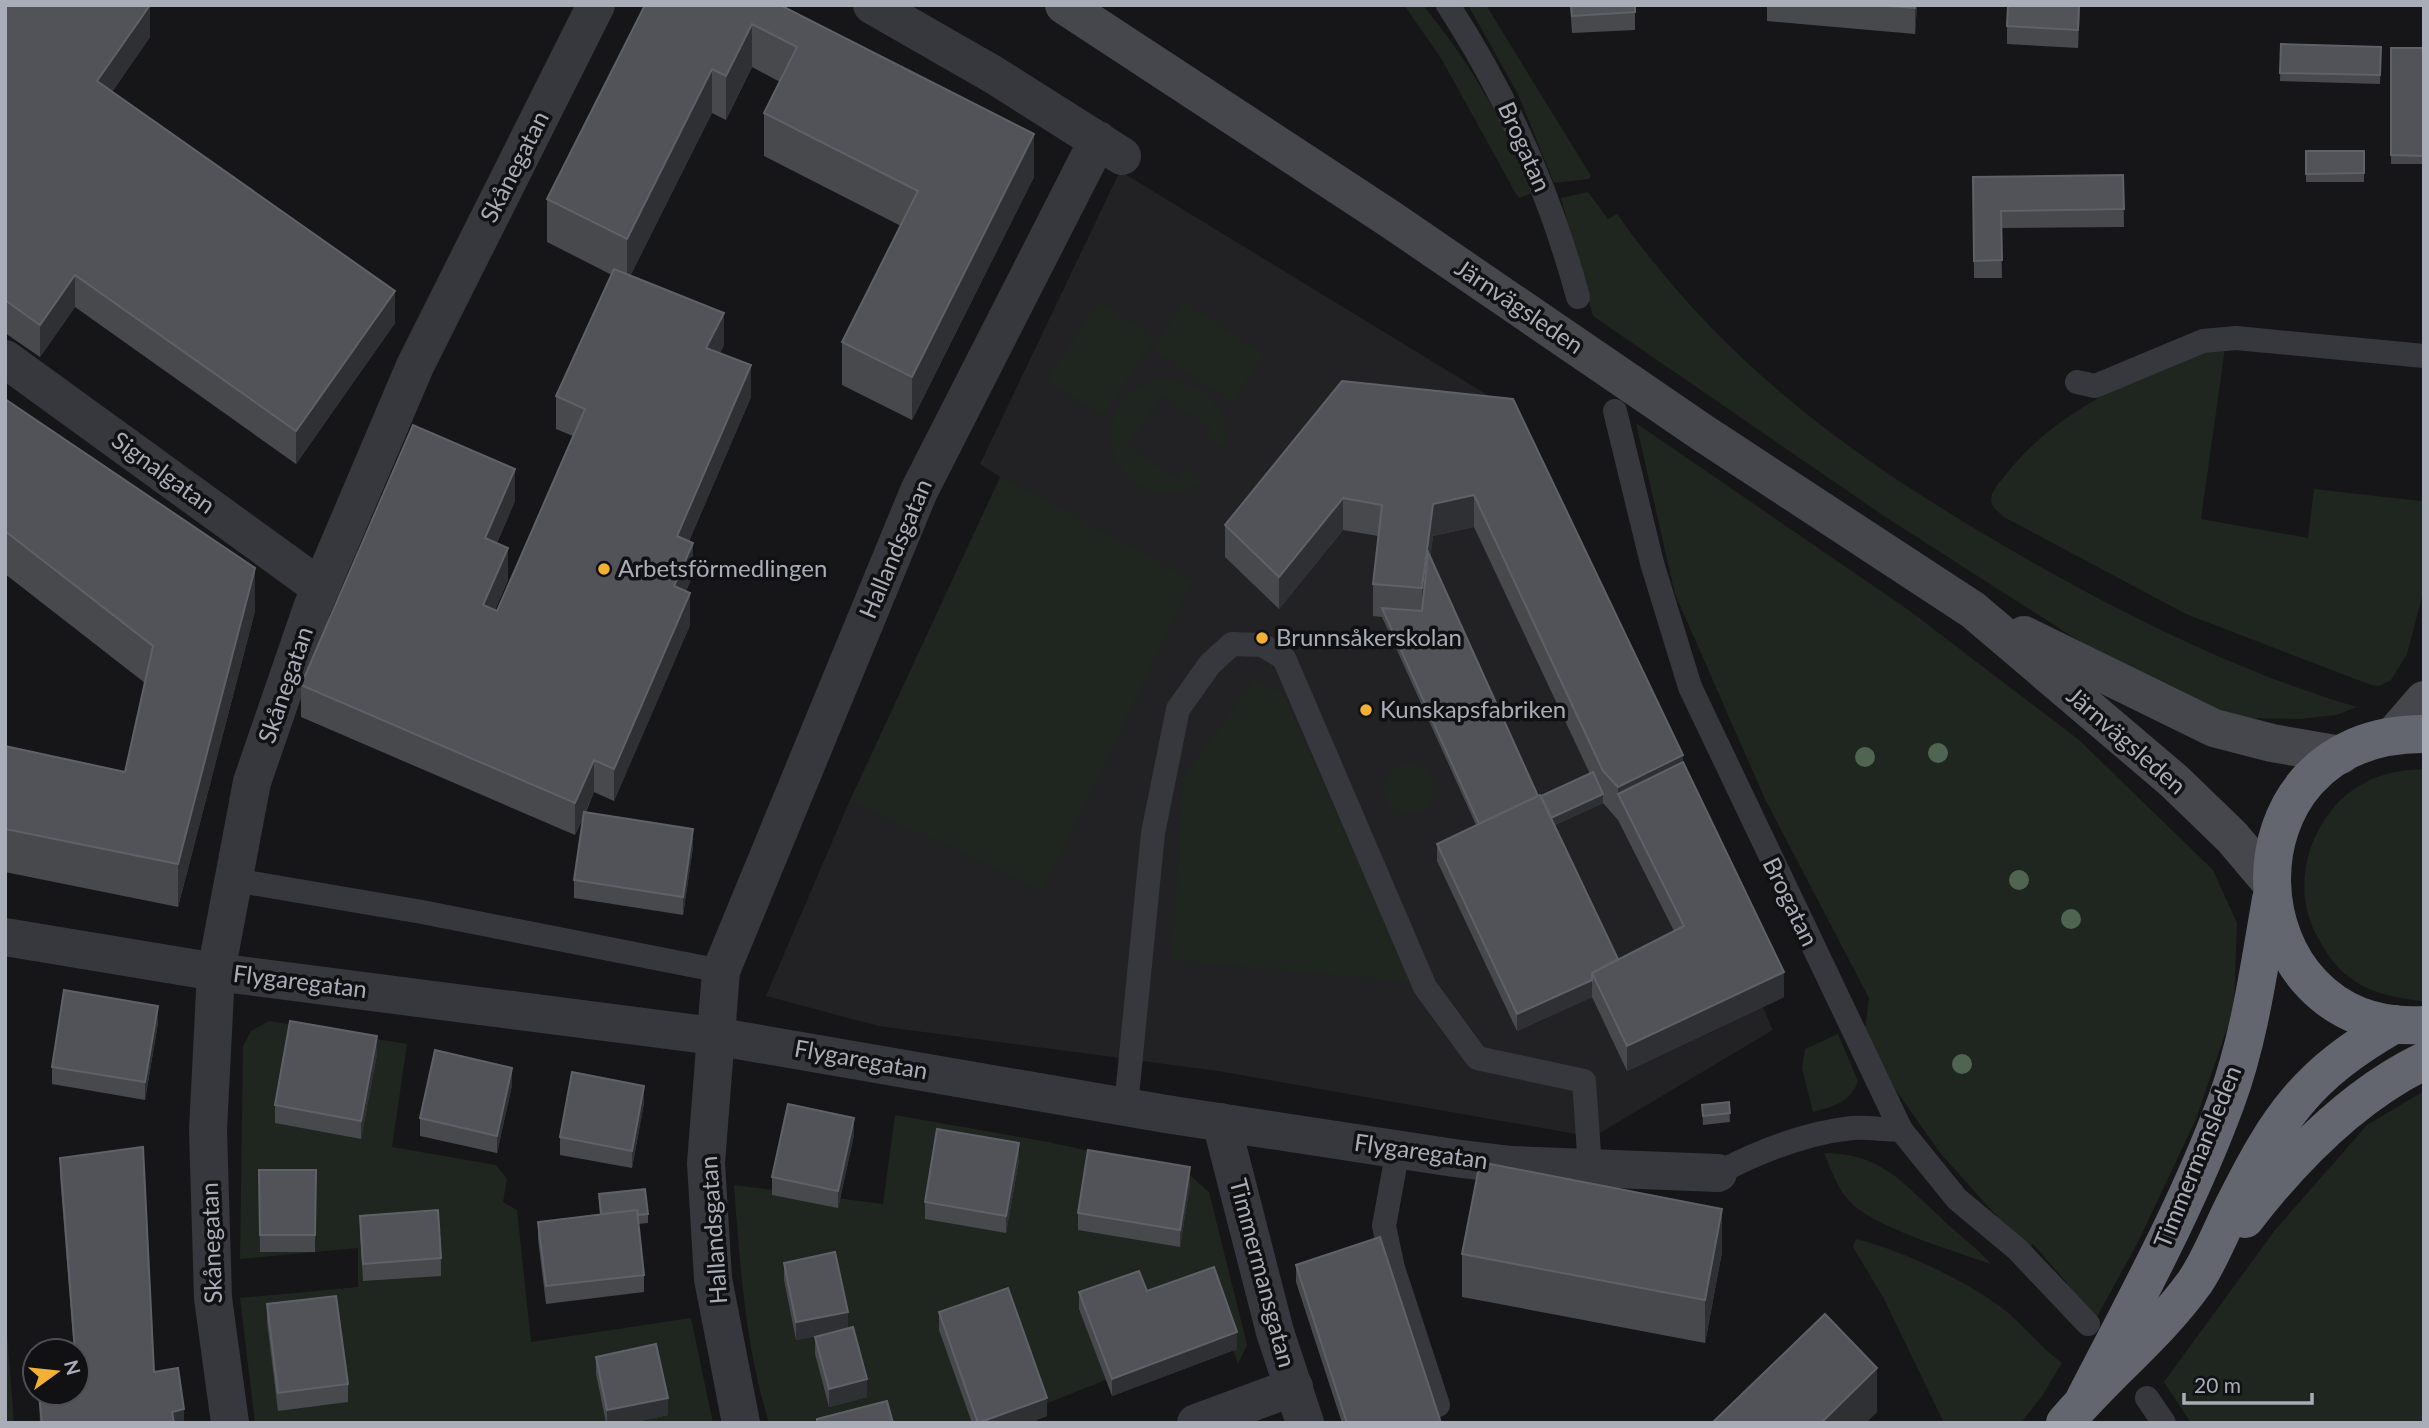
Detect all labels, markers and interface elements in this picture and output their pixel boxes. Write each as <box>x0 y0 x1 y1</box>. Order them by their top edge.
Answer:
street label: Brogatan <box>1493 97 1558 196</box>
street label: Skånegatan <box>473 106 554 227</box>
street label: Järnvägsleden <box>1450 252 1589 359</box>
street label: Signalgatan <box>107 425 221 519</box>
street label: Hallandsgatan <box>852 474 937 622</box>
place label: Arbetsförmedlingen <box>618 553 827 582</box>
marker: Arbetsförmedlingen <box>596 561 612 577</box>
street label: Skånegatan <box>251 622 318 747</box>
place label: Brunnsåkerskolan <box>1276 622 1462 651</box>
marker: Brunnsåkerskolan <box>1254 630 1270 646</box>
street label: Järnvägsleden <box>2062 680 2192 799</box>
place label: Kunskapsfabriken <box>1380 694 1566 723</box>
marker: Kunskapsfabriken <box>1358 702 1374 718</box>
street label: Brogatan <box>1757 852 1825 950</box>
street label: Flygaregatan <box>232 958 369 1003</box>
street label: Flygaregatan <box>792 1033 930 1084</box>
street label: Timmermansleden <box>2147 1061 2246 1252</box>
street label: Flygaregatan <box>1353 1127 1490 1174</box>
street label: Hallandsgatan <box>693 1155 732 1305</box>
street label: Timmermansgatan <box>1224 1175 1303 1370</box>
street label: Skånegatan <box>194 1182 227 1304</box>
north arrow <box>21 1337 91 1407</box>
text: N <box>60 1357 86 1378</box>
scale bar <box>2184 1362 2312 1406</box>
text: 20 m <box>2194 1372 2241 1397</box>

